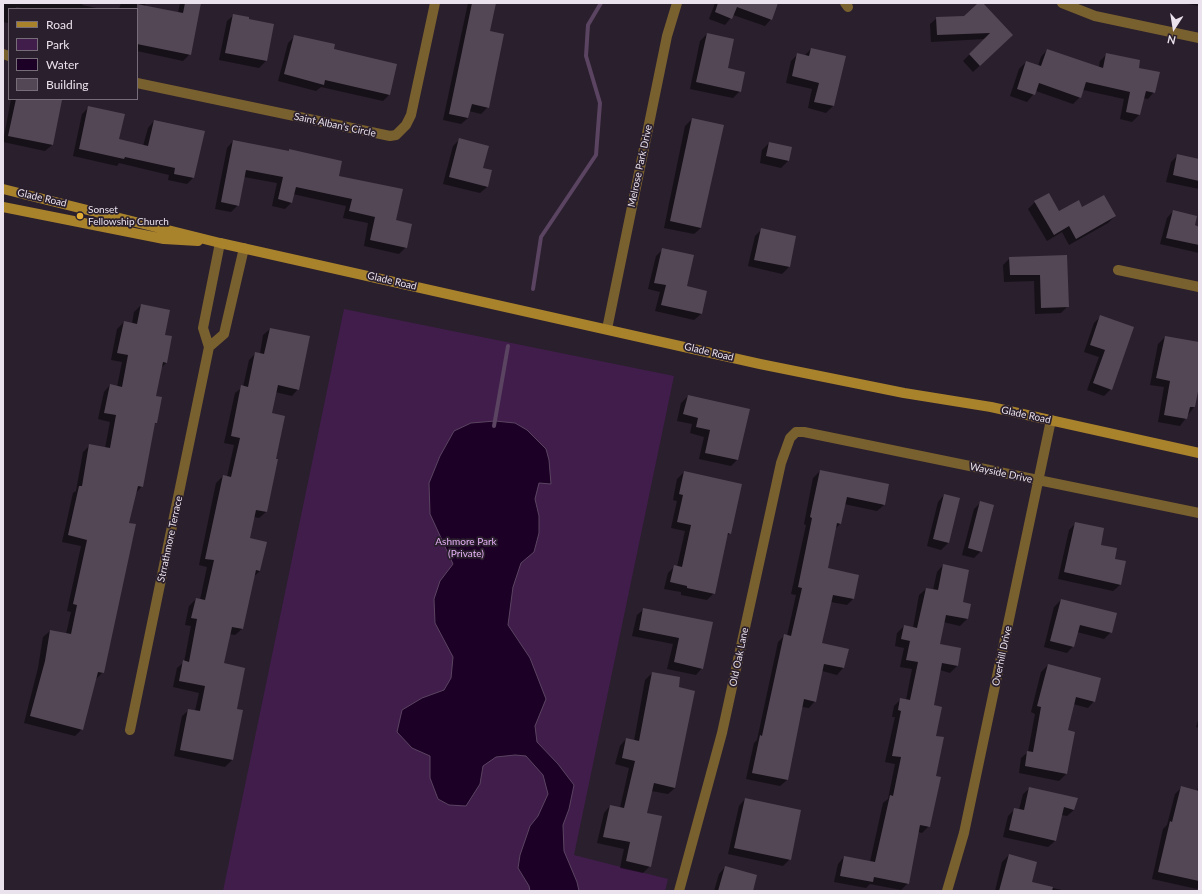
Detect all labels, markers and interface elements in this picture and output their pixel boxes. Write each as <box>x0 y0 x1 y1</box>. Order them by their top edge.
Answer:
legend <box>8 8 138 100</box>
north arrow <box>1154 8 1194 48</box>
text: Road <box>46 17 73 32</box>
text: N <box>1166 33 1177 47</box>
text: Park <box>46 37 69 52</box>
text: Water <box>46 57 79 72</box>
text: Building <box>46 77 89 92</box>
street label: Saint Alban's Circle <box>293 110 377 140</box>
street label: Melrose Park Drive <box>625 124 655 208</box>
street label: Glade Road <box>16 187 68 209</box>
place label: Sonset Fellowship Church <box>88 204 169 228</box>
marker: Sonset Fellowship Church <box>75 211 85 221</box>
street label: Glade Road <box>366 270 418 292</box>
street label: Glade Road <box>683 341 735 363</box>
street label: Glade Road <box>1000 404 1052 426</box>
street label: Wayside Drive <box>969 461 1033 485</box>
street label: Strrathmore Terrace <box>155 495 185 583</box>
park label: Ashmore Park (Private) <box>435 536 497 560</box>
street label: Overhill Drive <box>990 625 1014 687</box>
street label: Old Oak Lane <box>727 626 751 688</box>

